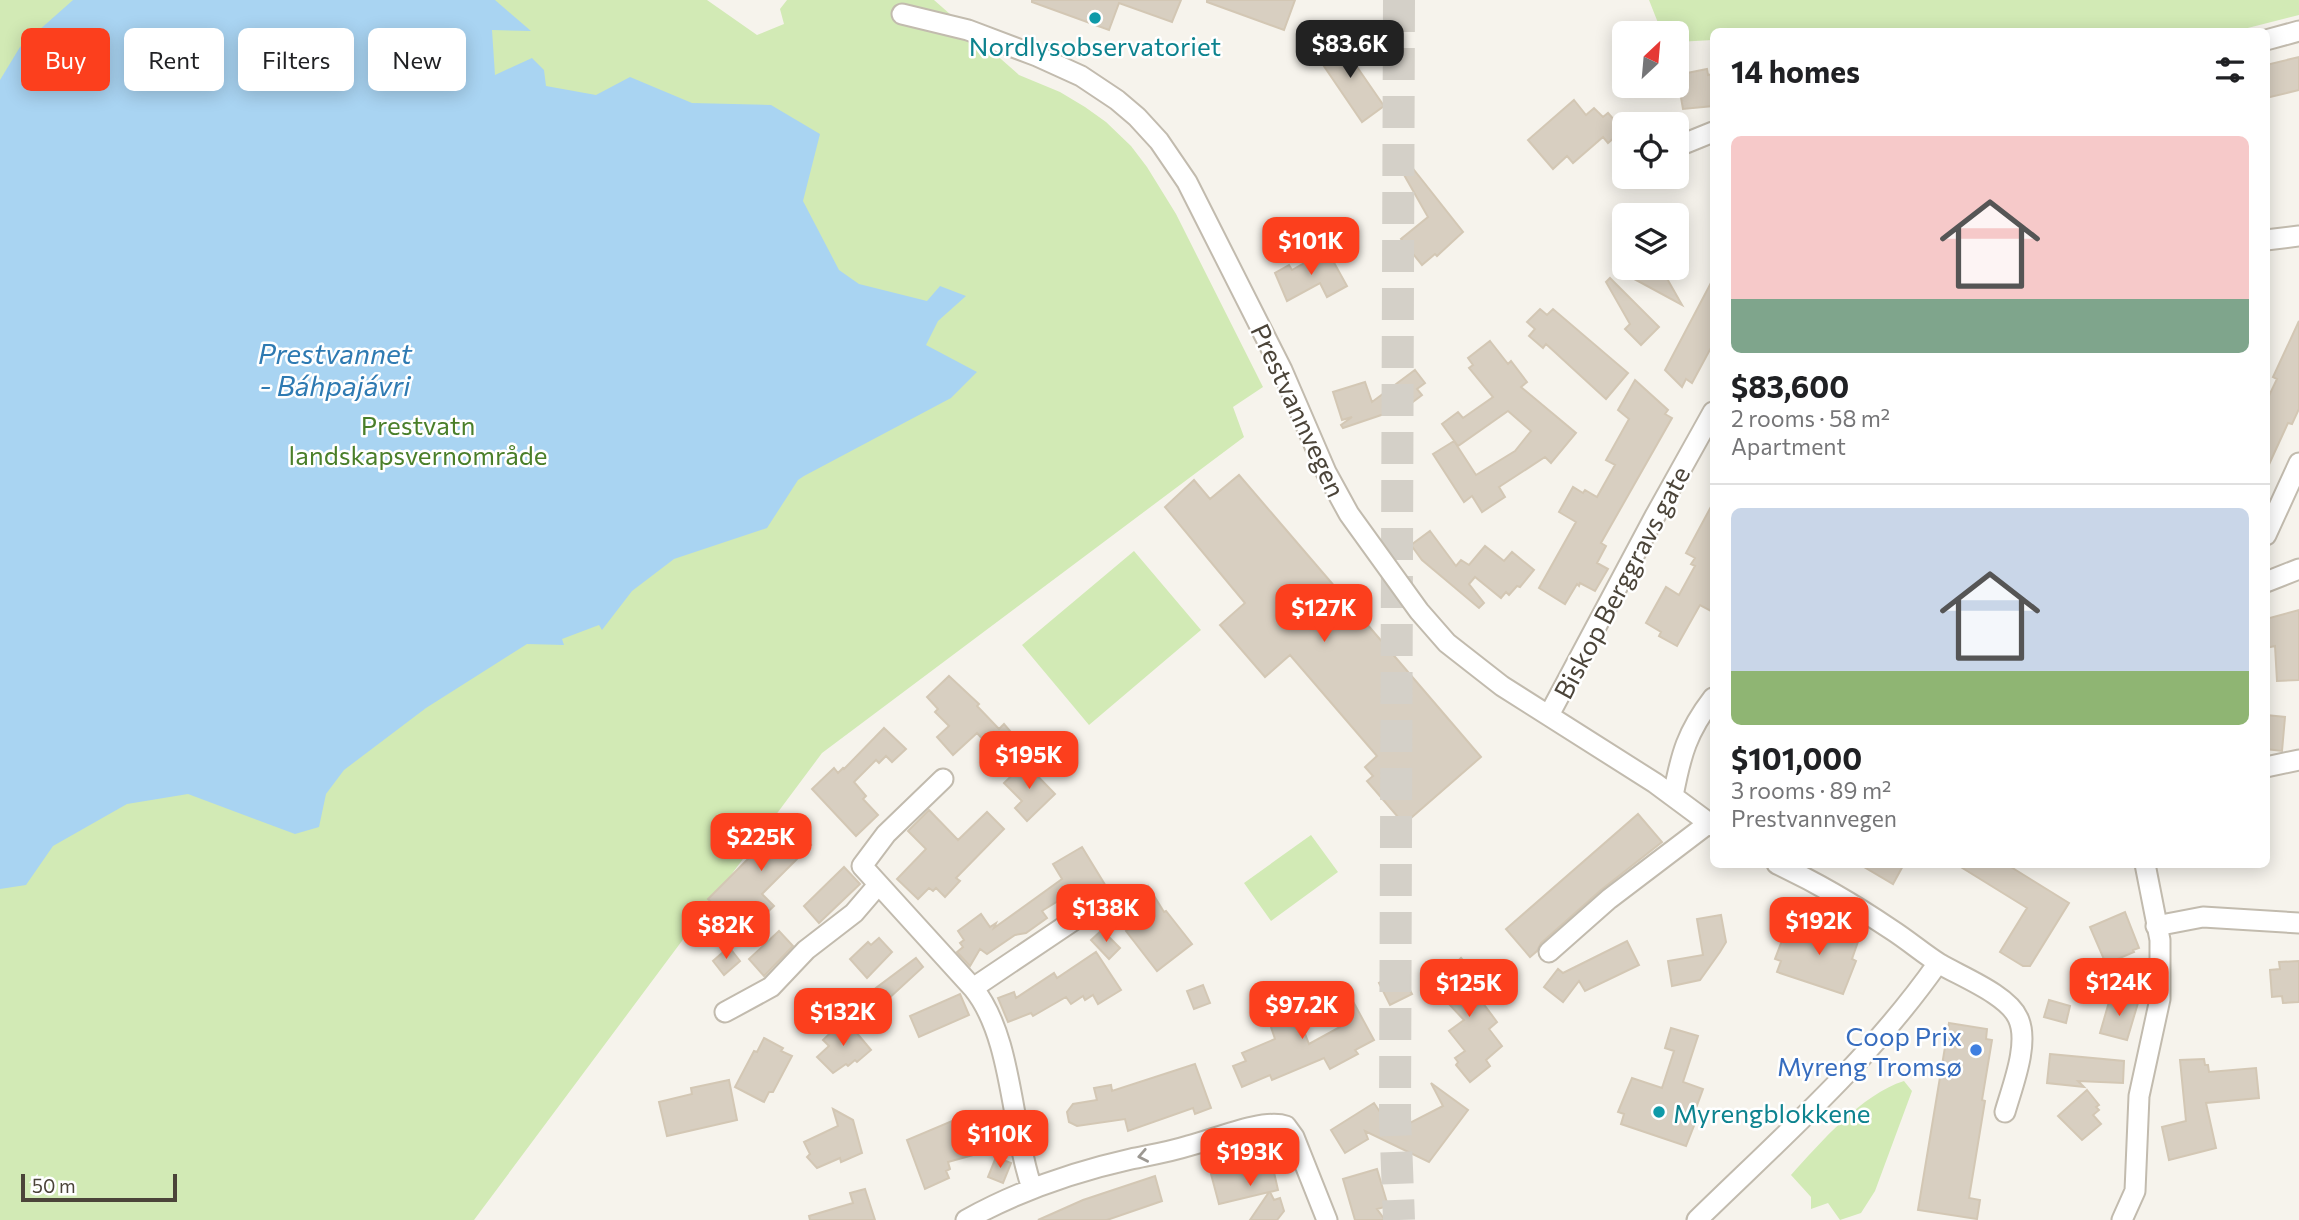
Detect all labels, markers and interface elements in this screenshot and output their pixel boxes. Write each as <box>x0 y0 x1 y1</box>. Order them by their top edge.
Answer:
marker: Nordlysobservatoriet <box>1087 10 1103 26</box>
pin: $83.6K <box>1293 20 1407 80</box>
north arrow <box>1612 21 1689 98</box>
map controls <box>1612 21 1689 280</box>
chip: Buy <box>21 28 110 91</box>
chip: Rent <box>124 28 224 91</box>
chip: Filters <box>238 28 354 91</box>
chip: New <box>368 28 466 91</box>
text: $83.6K <box>1312 29 1388 57</box>
place label: Nordlysobservatoriet <box>969 30 1221 61</box>
icon: filters <box>2211 51 2249 89</box>
text: 14 homes <box>1731 52 1860 89</box>
button: locate <box>1612 112 1689 189</box>
icon: home <box>1927 181 2053 307</box>
button: layers <box>1612 203 1689 280</box>
pin: $101K <box>1262 218 1360 277</box>
text: $101K <box>1278 226 1344 254</box>
street label: Prestvannvegen <box>1245 318 1353 502</box>
water label: Prestvannet - Báhpajávri <box>258 336 413 402</box>
text: $83,600 <box>1731 367 1849 404</box>
text: 2 rooms · 58 m² <box>1731 404 1890 432</box>
park label: Prestvatn landskapsvernområde <box>289 409 547 470</box>
text: Apartment <box>1731 432 1846 460</box>
street label: Biskop Berggravs gate <box>1547 460 1695 704</box>
icon: home <box>1927 553 2053 679</box>
pin: $127K <box>1275 584 1373 644</box>
text: $127K <box>1291 593 1357 621</box>
pin: $195K <box>980 732 1078 791</box>
text: $101,000 <box>1731 739 1862 776</box>
text: $195K <box>995 740 1063 768</box>
text: 3 rooms · 89 m² <box>1731 776 1891 804</box>
text: Prestvannvegen <box>1731 804 1897 832</box>
pin: $225K <box>712 814 810 873</box>
text: $225K <box>727 822 795 850</box>
pin: $138K <box>1057 884 1155 944</box>
text: $138K <box>1072 893 1140 921</box>
pin: $192K <box>1770 898 1868 957</box>
pin: $82K <box>685 902 767 961</box>
text: $192K <box>1786 906 1852 934</box>
text: $82K <box>698 910 754 938</box>
pin: $124K <box>2070 958 2168 1018</box>
pin: $125K <box>1420 960 1518 1019</box>
text: $124K <box>2086 967 2152 995</box>
text: $125K <box>1436 968 1502 996</box>
pin: $97.2K <box>1245 982 1359 1041</box>
pin: $132K <box>794 988 892 1048</box>
text: $97.2K <box>1265 990 1339 1018</box>
text: $132K <box>810 997 876 1025</box>
place label: Coop Prix Myreng Tromsø <box>1777 1020 1962 1081</box>
marker: Coop Prix Myreng Tromsø <box>1968 1042 1984 1058</box>
place label: Myrengblokkene <box>1673 1097 1871 1128</box>
marker: Myrengblokkene <box>1651 1104 1667 1120</box>
pin: $110K <box>951 1110 1049 1170</box>
text: $110K <box>967 1119 1033 1147</box>
pin: $193K <box>1201 1128 1299 1188</box>
text: $193K <box>1216 1137 1284 1165</box>
one-way arrow <box>1137 1148 1149 1163</box>
scale bar <box>21 1171 177 1203</box>
text: 50 m <box>32 1174 76 1197</box>

